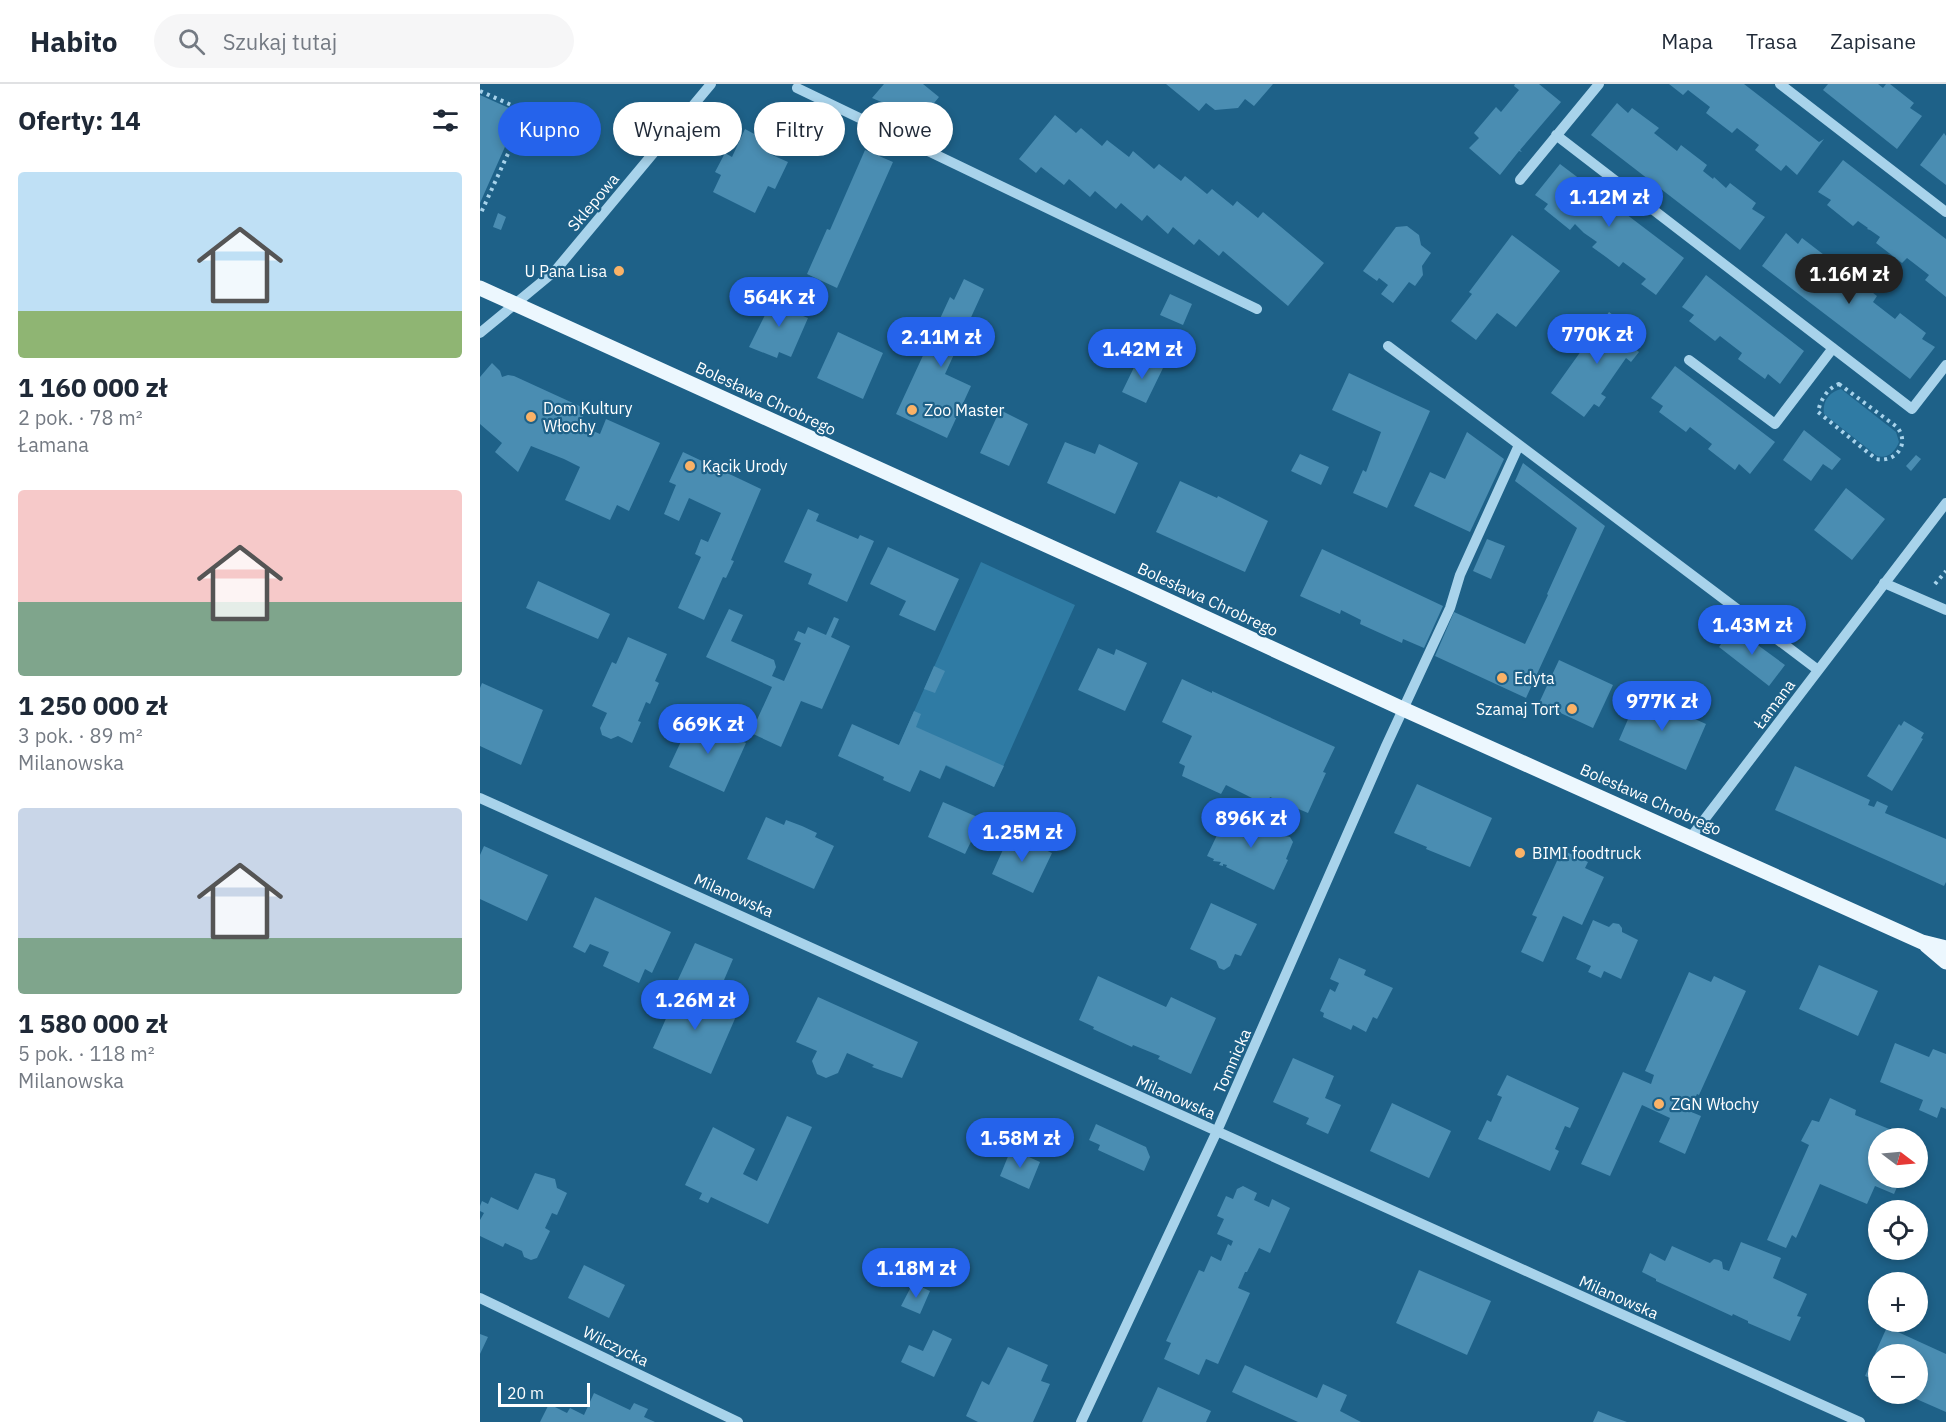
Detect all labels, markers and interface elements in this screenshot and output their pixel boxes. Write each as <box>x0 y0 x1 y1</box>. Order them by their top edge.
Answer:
search box <box>154 14 574 68</box>
text: Habito <box>30 23 118 60</box>
icon: search <box>175 25 208 58</box>
text: Szukaj tutaj <box>223 27 337 56</box>
text: Mapa <box>1661 27 1713 55</box>
text: Trasa <box>1746 27 1797 55</box>
text: Zapisane <box>1830 27 1916 55</box>
chip: Kupno <box>498 102 601 156</box>
chip: Wynajem <box>613 102 742 156</box>
chip: Filtry <box>754 102 845 156</box>
chip: Nowe <box>857 102 953 156</box>
text: Oferty: 14 <box>18 103 141 137</box>
icon: filters <box>429 104 462 137</box>
street label: Sklepowa <box>563 169 623 235</box>
pin: 1.12M zł <box>1547 177 1671 228</box>
text: 1.12M zł <box>1569 183 1649 210</box>
icon: home <box>186 211 294 319</box>
pin: 1.16M zł <box>1787 254 1911 305</box>
text: 1.16M zł <box>1809 260 1889 287</box>
place label: U Pana Lisa <box>525 261 607 281</box>
marker: U Pana Lisa <box>612 264 626 278</box>
pin: 564K zł <box>724 277 834 328</box>
text: 564K zł <box>743 283 815 310</box>
pin: 770K zł <box>1542 314 1652 365</box>
pin: 2.11M zł <box>879 317 1003 368</box>
text: 770K zł <box>1561 320 1633 347</box>
text: 2.11M zł <box>901 323 981 350</box>
pin: 1.42M zł <box>1080 329 1204 380</box>
text: 1.42M zł <box>1102 335 1182 362</box>
street label: Bolesława Chrobrego <box>693 357 839 439</box>
text: 1 160 000 zł <box>18 370 167 404</box>
place label: Dom Kultury Włochy <box>543 398 633 436</box>
place label: Zoo Master <box>924 400 1004 420</box>
marker: Zoo Master <box>905 403 919 417</box>
text: 2 pok. · 78 m² <box>18 404 143 431</box>
marker: Dom Kultury Włochy <box>524 410 538 424</box>
text: Łamana <box>18 431 89 458</box>
place label: Kącik Urody <box>702 456 788 476</box>
marker: Kącik Urody <box>683 459 697 473</box>
icon: home <box>186 529 294 637</box>
street label: Bolesława Chrobrego <box>1135 558 1281 640</box>
pin: 1.43M zł <box>1690 605 1814 656</box>
text: 1.43M zł <box>1712 611 1792 638</box>
place label: Edyta <box>1514 668 1555 688</box>
marker: Edyta <box>1495 671 1509 685</box>
street label: Łamana <box>1748 675 1799 734</box>
pin: 977K zł <box>1607 681 1717 732</box>
text: 977K zł <box>1626 687 1698 714</box>
text: 1 250 000 zł <box>18 688 167 722</box>
place label: Szamaj Tort <box>1476 699 1560 719</box>
marker: Szamaj Tort <box>1565 702 1579 716</box>
pin: 669K zł <box>653 704 763 755</box>
text: 669K zł <box>672 710 744 737</box>
text: 3 pok. · 89 m² <box>18 722 143 749</box>
text: Milanowska <box>18 749 124 776</box>
street label: Bolesława Chrobrego <box>1577 759 1725 839</box>
pin: 896K zł <box>1196 798 1306 849</box>
text: 896K zł <box>1215 804 1287 831</box>
pin: 1.25M zł <box>960 812 1084 863</box>
text: 1.25M zł <box>982 818 1062 845</box>
place label: BIMI foodtruck <box>1532 843 1642 863</box>
marker: BIMI foodtruck <box>1513 846 1527 860</box>
icon: home <box>186 847 294 955</box>
street label: Milanowska <box>691 869 777 922</box>
pin: 1.26M zł <box>633 980 757 1031</box>
text: 1.26M zł <box>655 986 735 1013</box>
text: 1 580 000 zł <box>18 1006 167 1040</box>
street label: Tomnicka <box>1209 1025 1255 1097</box>
text: 5 pok. · 118 m² <box>18 1040 155 1067</box>
text: Milanowska <box>18 1067 124 1094</box>
street label: Milanowska <box>1133 1071 1219 1124</box>
place label: ZGN Włochy <box>1671 1094 1759 1114</box>
marker: ZGN Włochy <box>1652 1097 1666 1111</box>
pin: 1.58M zł <box>958 1118 1082 1169</box>
text: 1.58M zł <box>980 1124 1060 1151</box>
north arrow <box>1868 1128 1928 1188</box>
map controls <box>1868 1128 1928 1404</box>
button: locate <box>1868 1200 1928 1260</box>
pin: 1.18M zł <box>854 1248 978 1299</box>
text: 1.18M zł <box>876 1254 956 1281</box>
street label: Milanowska <box>1576 1271 1662 1324</box>
button: + <box>1868 1272 1928 1332</box>
street label: Wilczycka <box>580 1321 653 1371</box>
button: − <box>1868 1344 1928 1404</box>
scale bar <box>498 1380 590 1408</box>
text: 20 m <box>507 1383 544 1403</box>

